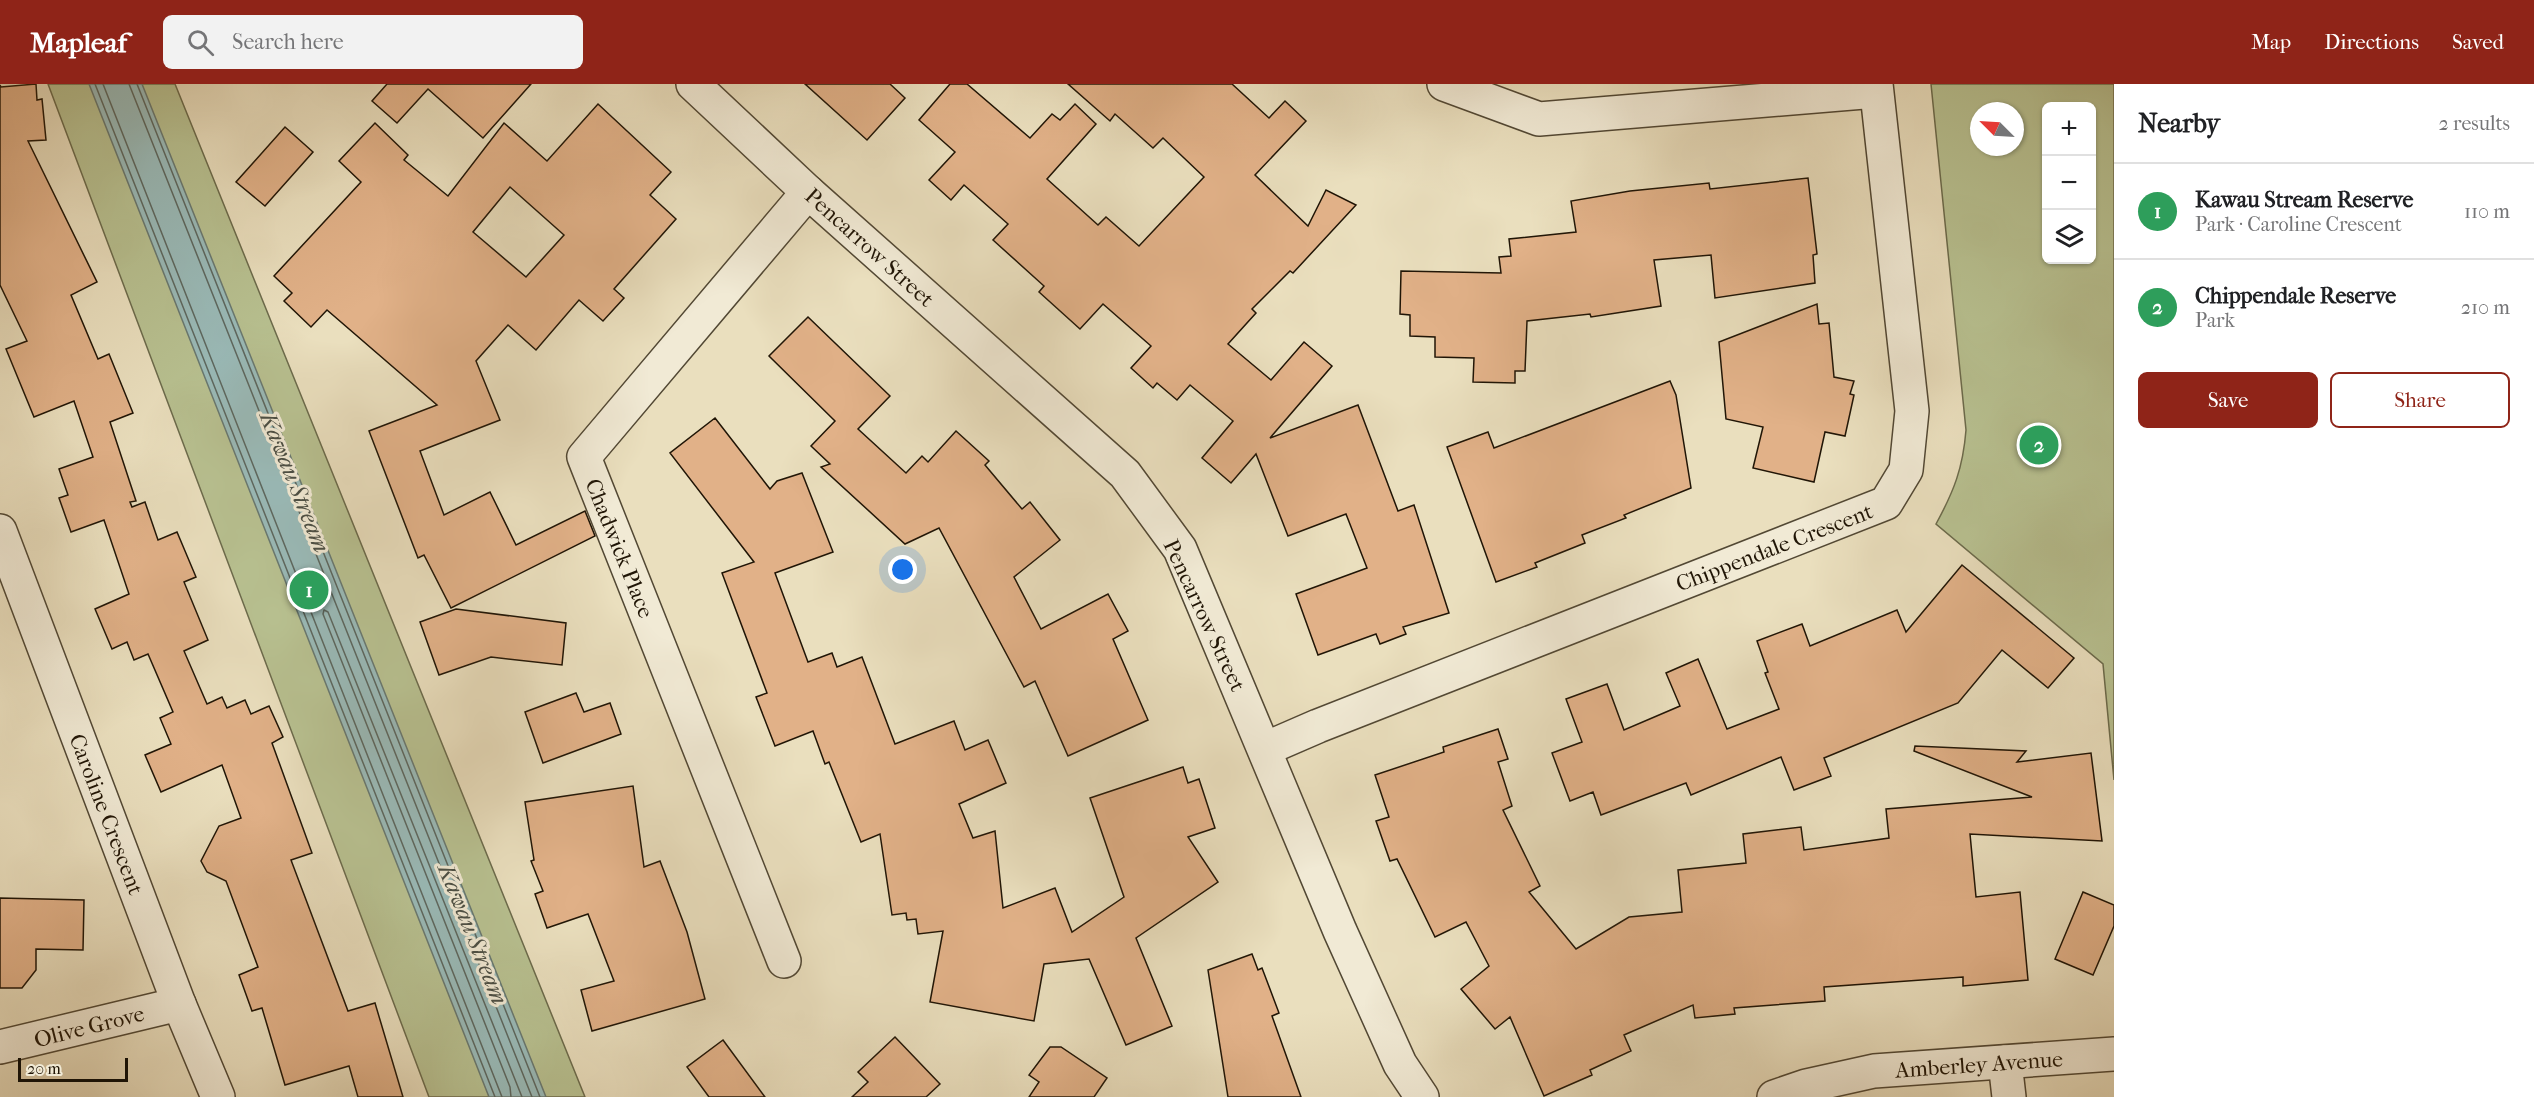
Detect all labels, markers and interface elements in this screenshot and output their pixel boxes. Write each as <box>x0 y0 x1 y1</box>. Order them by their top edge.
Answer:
search box <box>163 15 583 69</box>
text: Mapleaf <box>30 26 127 59</box>
icon: search <box>184 26 217 59</box>
text: Search here <box>232 29 344 55</box>
text: Map <box>2251 30 2291 54</box>
text: Directions <box>2324 30 2419 54</box>
text: Saved <box>2452 30 2504 54</box>
north arrow <box>1970 102 2024 156</box>
map controls <box>2042 102 2096 264</box>
button: + <box>2042 102 2096 156</box>
text: Nearby <box>2138 108 2220 139</box>
text: 2 results <box>2439 112 2510 135</box>
button: − <box>2042 156 2096 210</box>
street label: Pencarrow Street <box>799 183 939 313</box>
text: Kawau Stream Reserve <box>2195 187 2413 213</box>
text: 1 <box>2154 200 2161 223</box>
text: 110 m <box>2464 200 2510 223</box>
button: layers <box>2042 210 2096 264</box>
text: Park · Caroline Crescent <box>2195 213 2402 236</box>
text: Chippendale Reserve <box>2195 283 2396 309</box>
text: 2 <box>2152 296 2163 319</box>
text: 210 m <box>2461 296 2510 319</box>
text: Park <box>2195 309 2235 332</box>
button: Save <box>2138 372 2318 428</box>
button: Share <box>2330 372 2510 428</box>
water label: Kawau Stream <box>253 406 336 557</box>
pin: 2 <box>2020 422 2058 468</box>
street label: Chadwick Place <box>579 475 659 622</box>
street label: Chippendale Crescent <box>1672 498 1877 597</box>
street label: Pencarrow Street <box>1158 535 1251 696</box>
your location <box>888 555 917 584</box>
pin: 1 <box>290 568 328 612</box>
street label: Caroline Crescent <box>63 730 149 899</box>
water label: Kawau Stream <box>431 858 514 1009</box>
street label: Olive Grove <box>31 1001 147 1053</box>
street label: Amberley Avenue <box>1893 1046 2064 1084</box>
scale bar <box>18 1055 128 1082</box>
text: 20 m <box>27 1059 61 1078</box>

